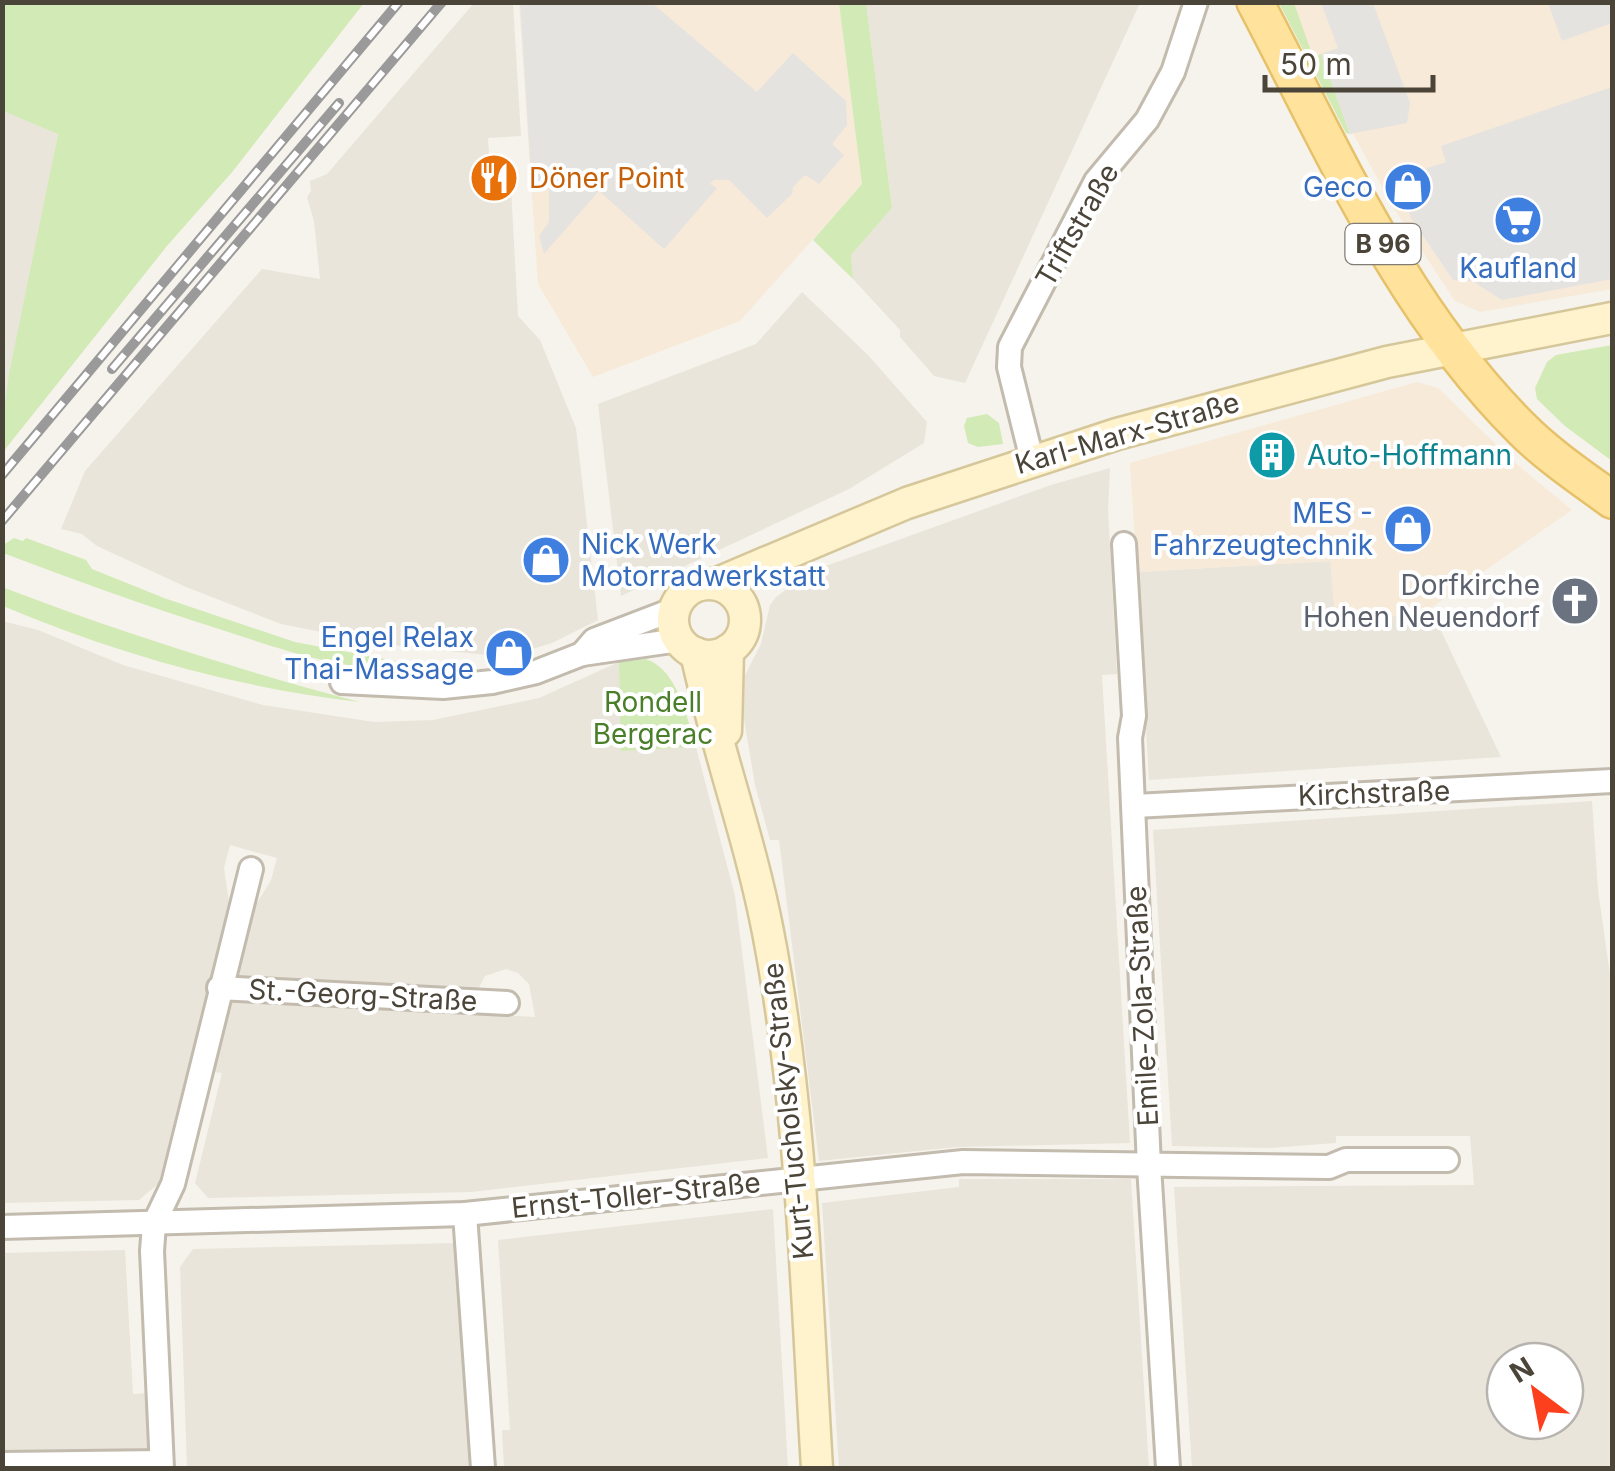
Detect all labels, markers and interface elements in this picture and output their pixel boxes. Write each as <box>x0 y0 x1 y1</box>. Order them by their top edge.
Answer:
scale bar <box>1265 30 1432 92</box>
text: 50 m <box>1280 46 1352 82</box>
restaurant icon: Döner Point <box>468 152 520 204</box>
street label: Triftstraße <box>1028 157 1126 293</box>
place label: Döner Point <box>529 161 684 195</box>
shop icon: Geco <box>1382 161 1434 213</box>
place label: Geco <box>1303 170 1373 204</box>
supermarket icon: Kaufland <box>1492 194 1544 246</box>
road number: B 96 <box>1346 224 1420 264</box>
place label: Kaufland <box>1459 251 1577 285</box>
street label: Karl-Marx-Straße <box>1011 385 1243 481</box>
building icon: Auto-Hoffmann <box>1246 429 1298 481</box>
place label: Auto-Hoffmann <box>1307 438 1512 472</box>
place label: MES - Fahrzeugtechnik <box>1153 496 1373 562</box>
shop icon: MES - Fahrzeugtechnik <box>1382 503 1434 555</box>
place label: Nick Werk Motorradwerkstatt <box>581 527 826 593</box>
shop icon: Nick Werk Motorradwerkstatt <box>520 534 572 586</box>
place label: Dorfkirche Hohen Neuendorf <box>1303 568 1540 634</box>
church icon: Dorfkirche Hohen Neuendorf <box>1549 575 1601 627</box>
place label: Engel Relax Thai-Massage <box>284 620 474 686</box>
shop icon: Engel Relax Thai-Massage <box>483 627 535 679</box>
park label: Rondell Bergerac <box>593 685 713 751</box>
street label: Kirchstraße <box>1297 773 1451 813</box>
street label: Emile-Zola-Straße <box>1119 885 1165 1127</box>
street label: Kurt-Tucholsky-Straße <box>756 961 820 1261</box>
street label: St.-Georg-Straße <box>248 972 478 1018</box>
street label: Ernst-Toller-Straße <box>510 1165 762 1225</box>
north arrow <box>1485 1341 1585 1441</box>
text: N <box>1504 1350 1540 1390</box>

